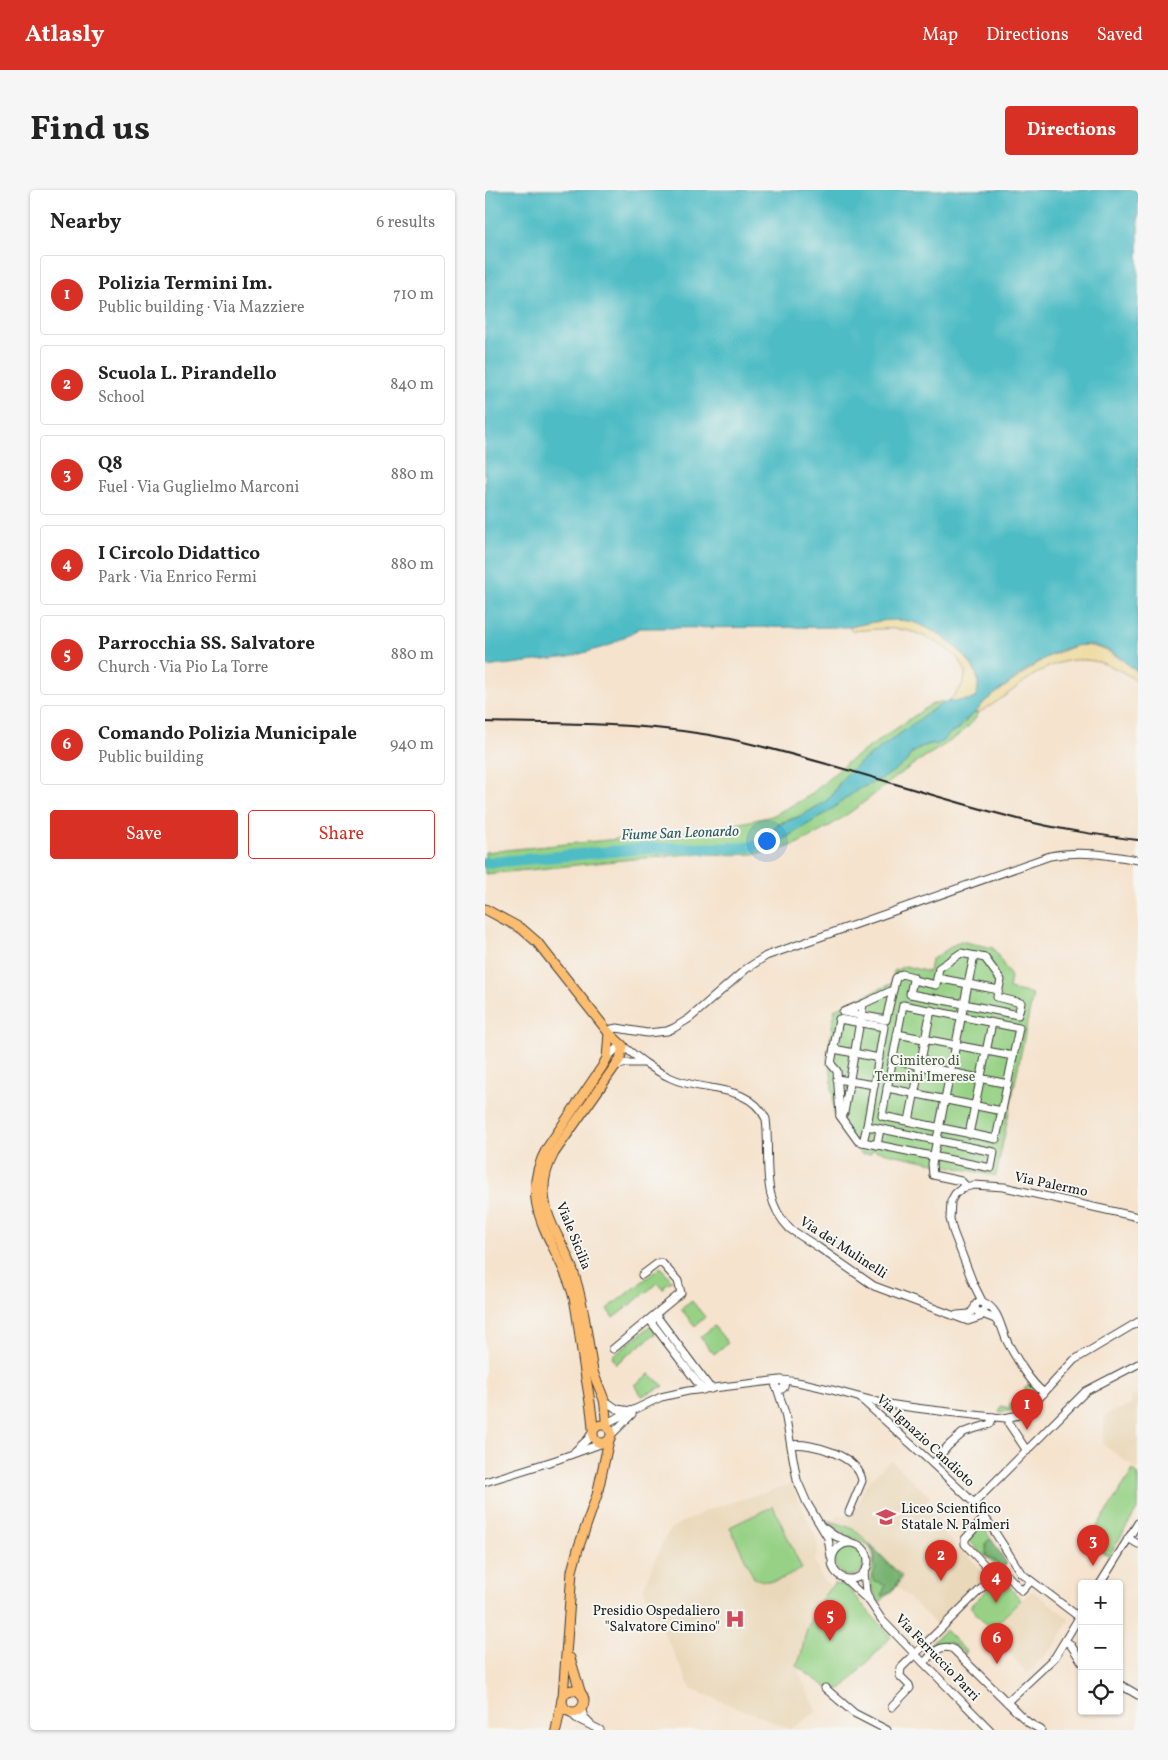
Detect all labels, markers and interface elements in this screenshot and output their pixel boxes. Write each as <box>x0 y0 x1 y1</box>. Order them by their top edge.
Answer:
text: Atlasly <box>25 18 104 52</box>
text: Map <box>922 23 958 48</box>
text: Directions <box>986 23 1069 48</box>
text: Saved <box>1097 23 1143 48</box>
text: Find us <box>30 106 150 154</box>
button: Directions <box>1005 106 1138 155</box>
text: Nearby <box>50 208 121 237</box>
text: 6 results <box>376 212 435 234</box>
text: Polizia Termini Im. <box>98 271 273 297</box>
text: 1 <box>64 284 70 306</box>
text: 710 m <box>393 284 434 306</box>
text: Public building · Via Mazziere <box>98 297 305 319</box>
text: Scuola L. Pirandello <box>98 361 277 387</box>
text: 2 <box>63 374 71 396</box>
text: 840 m <box>390 374 434 396</box>
text: School <box>98 387 145 409</box>
text: Q8 <box>98 451 123 477</box>
text: 3 <box>63 464 71 486</box>
text: 880 m <box>391 464 434 486</box>
text: Fuel · Via Guglielmo Marconi <box>98 477 299 499</box>
text: I Circolo Didattico <box>98 541 260 567</box>
text: 4 <box>62 554 72 576</box>
text: 880 m <box>391 554 434 576</box>
text: Park · Via Enrico Fermi <box>98 567 257 589</box>
text: Parrocchia SS. Salvatore <box>98 631 315 657</box>
text: 5 <box>63 644 71 666</box>
text: 880 m <box>391 644 434 666</box>
text: Church · Via Pio La Torre <box>98 657 268 679</box>
text: Comando Polizia Municipale <box>98 721 357 747</box>
text: 6 <box>63 734 71 756</box>
text: 940 m <box>390 734 434 756</box>
text: Public building <box>98 747 204 769</box>
button: Save <box>50 810 238 859</box>
button: Share <box>248 810 435 859</box>
water label: Fiume San Leonardo <box>621 821 739 847</box>
your location <box>754 828 780 854</box>
park label: Cimitero di Termini Imerese <box>875 1052 976 1087</box>
street label: Via Palermo <box>1013 1168 1089 1202</box>
street label: Viale Sicilia <box>551 1199 595 1273</box>
street label: Via dei Mulinelli <box>795 1213 891 1283</box>
pin: 1 <box>1011 1389 1043 1430</box>
street label: Via Ignazio Candioto <box>872 1390 978 1492</box>
place label: Liceo Scientifico Statale N. Palmeri <box>901 1500 1010 1535</box>
school or university icon: Liceo Scientifico Statale N. Palmeri <box>875 1506 897 1528</box>
pin: 3 <box>1077 1525 1109 1566</box>
pin: 2 <box>925 1540 957 1581</box>
pin: 4 <box>980 1562 1012 1603</box>
map controls <box>1078 1580 1123 1715</box>
button: + <box>1078 1580 1123 1625</box>
pin: 5 <box>814 1600 846 1641</box>
place label: Presidio Ospedaliero "Salvatore Cimino" <box>593 1602 720 1637</box>
hospital icon: Presidio Ospedaliero "Salvatore Cimino" <box>724 1608 746 1630</box>
street label: Via Ferruccio Parri <box>890 1610 984 1706</box>
pin: 6 <box>981 1623 1013 1664</box>
button: − <box>1078 1625 1123 1670</box>
button: locate <box>1078 1670 1123 1715</box>

